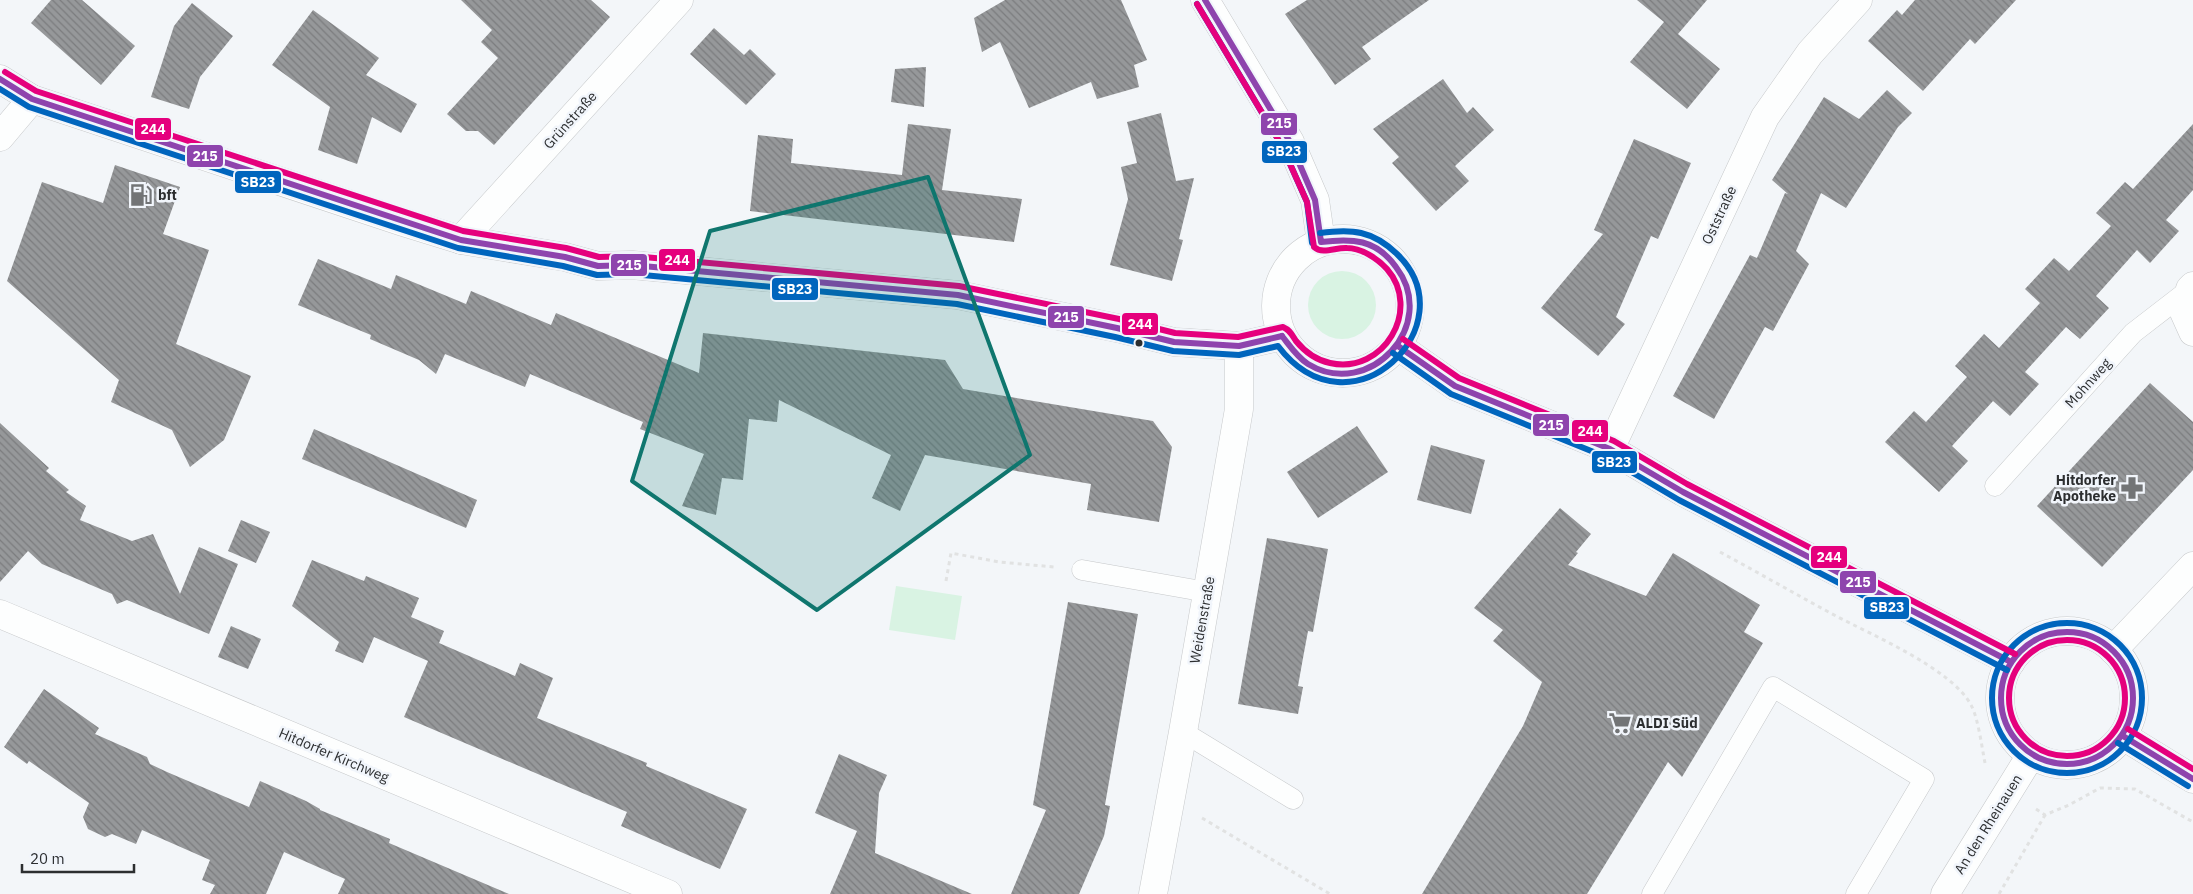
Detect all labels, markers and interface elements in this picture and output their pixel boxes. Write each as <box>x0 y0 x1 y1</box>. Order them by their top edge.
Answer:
street label: Grünstraße <box>539 87 601 153</box>
line badge: 215 <box>1260 112 1298 136</box>
text: 215 <box>1266 114 1292 132</box>
line badge: 244 <box>134 117 172 141</box>
text: 244 <box>140 120 166 138</box>
line badge: SB23 <box>1261 140 1308 164</box>
text: SB23 <box>1267 142 1301 160</box>
line badge: 215 <box>186 144 224 168</box>
text: 215 <box>192 147 218 165</box>
line badge: SB23 <box>234 170 282 194</box>
text: SB23 <box>241 173 275 191</box>
fuel station icon: bft <box>128 182 154 208</box>
street label: Oststraße <box>1698 183 1740 247</box>
place label: bft <box>158 186 177 204</box>
line badge: 244 <box>658 248 696 272</box>
text: 244 <box>664 251 690 269</box>
line badge: 215 <box>610 253 648 277</box>
text: 215 <box>616 256 642 274</box>
line badge: SB23 <box>771 277 819 301</box>
text: SB23 <box>778 280 812 298</box>
line badge: 215 <box>1047 305 1085 329</box>
text: 215 <box>1053 308 1079 326</box>
line badge: 244 <box>1121 312 1159 336</box>
text: 244 <box>1127 315 1153 333</box>
unlabelled marker <box>1134 338 1144 348</box>
street label: Mohnweg <box>2061 354 2115 412</box>
line badge: 215 <box>1532 413 1570 437</box>
text: 215 <box>1538 416 1564 434</box>
line badge: 244 <box>1571 419 1609 443</box>
text: 244 <box>1577 422 1603 440</box>
line badge: SB23 <box>1591 450 1638 474</box>
text: SB23 <box>1597 453 1631 471</box>
place label: Hitdorfer Apotheke <box>2053 471 2116 505</box>
pharmacy icon: Hitdorfer Apotheke <box>2119 475 2145 501</box>
line badge: 244 <box>1810 545 1848 569</box>
text: 244 <box>1816 548 1842 566</box>
line badge: 215 <box>1839 570 1877 594</box>
text: 215 <box>1845 573 1871 591</box>
street label: Weidenstraße <box>1185 575 1219 665</box>
line badge: SB23 <box>1863 596 1910 620</box>
text: SB23 <box>1870 598 1904 616</box>
supermarket icon: ALDI Süd <box>1607 710 1633 736</box>
place label: ALDI Süd <box>1636 714 1698 732</box>
street label: Hitdorfer Kirchweg <box>276 724 392 787</box>
street label: An den Rheinauen <box>1950 771 2026 877</box>
scale bar <box>22 842 135 874</box>
text: 20 m <box>30 849 65 868</box>

